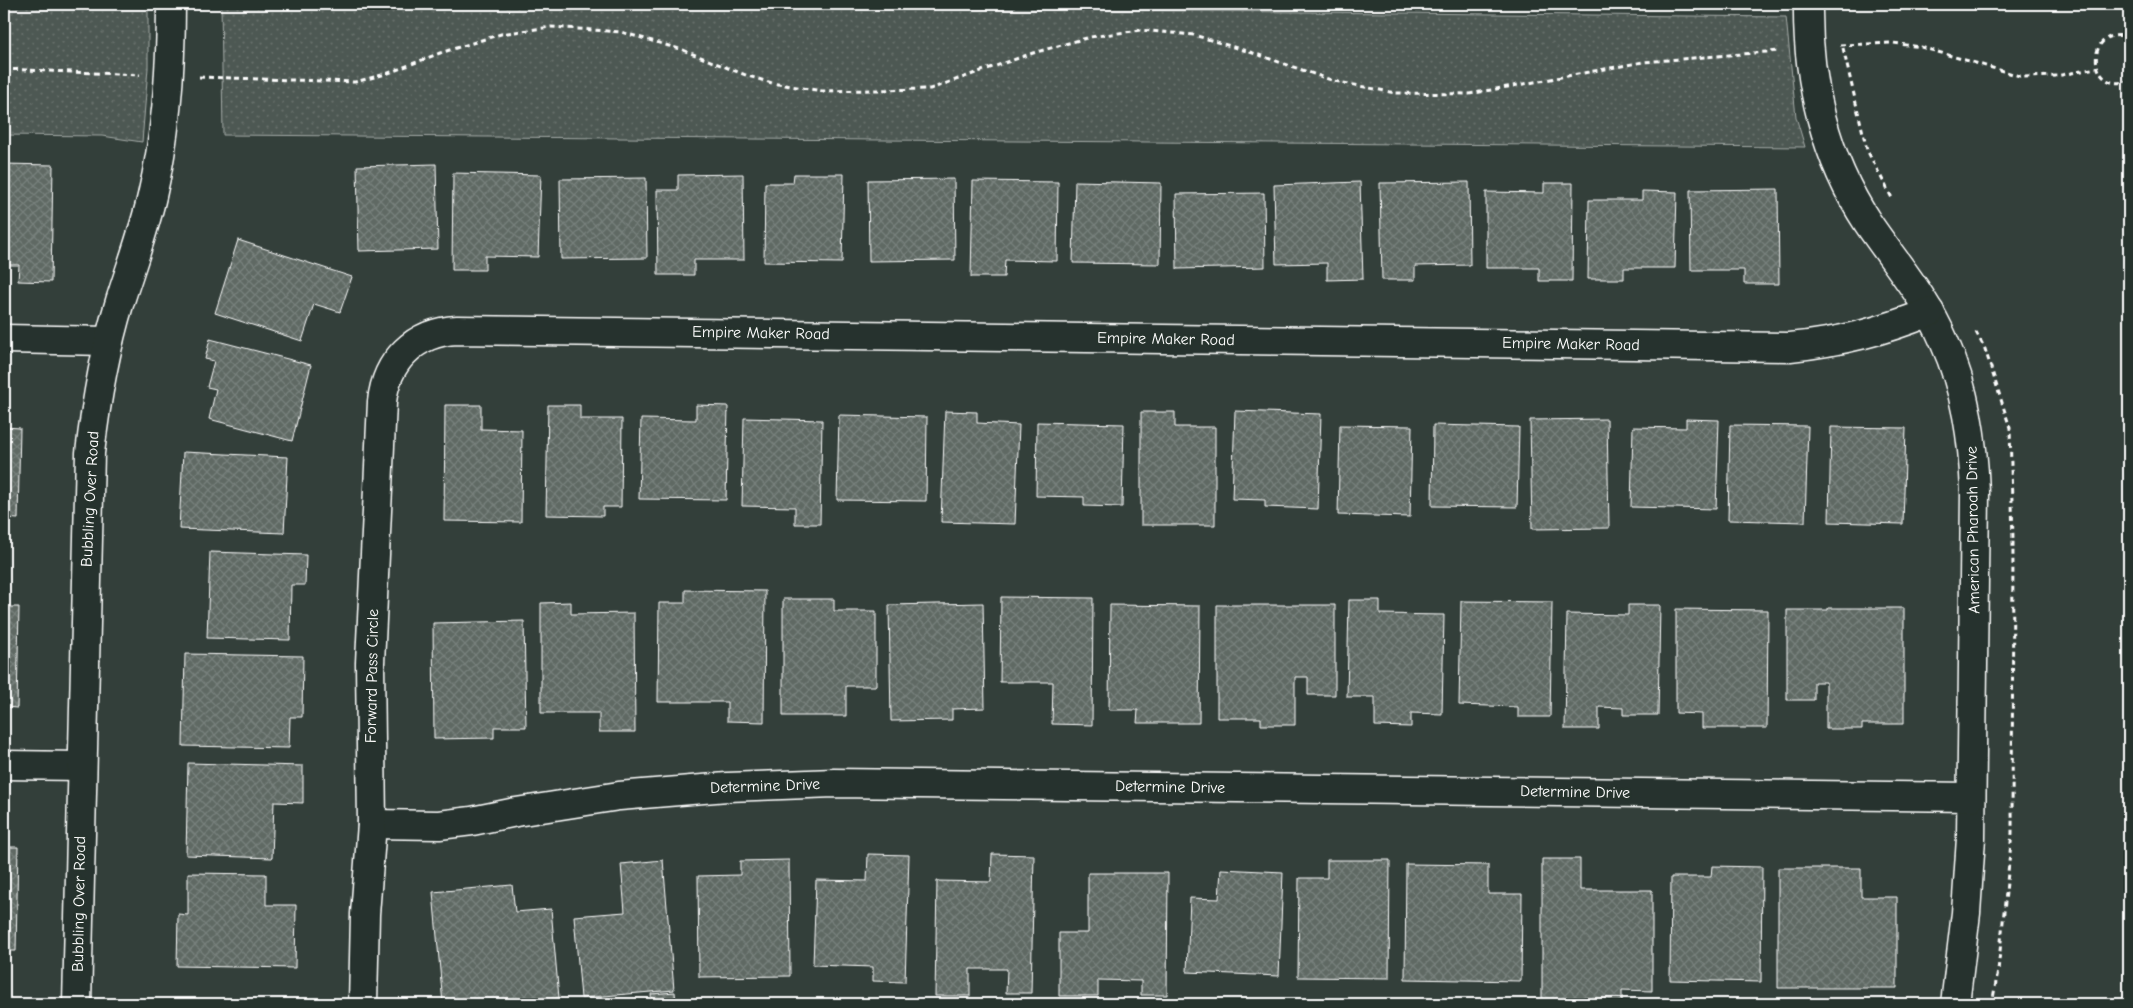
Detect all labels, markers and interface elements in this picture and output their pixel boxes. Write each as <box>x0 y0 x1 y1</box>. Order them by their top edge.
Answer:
street label: Empire Maker Road <box>692 323 830 343</box>
street label: Empire Maker Road <box>1097 329 1235 349</box>
street label: Empire Maker Road <box>1502 334 1640 354</box>
street label: Bubbling Over Road <box>77 431 103 567</box>
street label: American Pharoah Drive <box>1963 446 1983 614</box>
street label: Forward Pass Circle <box>362 609 382 743</box>
street label: Determine Drive <box>710 775 820 797</box>
street label: Determine Drive <box>1115 777 1225 797</box>
street label: Determine Drive <box>1520 782 1630 802</box>
street label: Bubbling Over Road <box>69 836 89 972</box>

